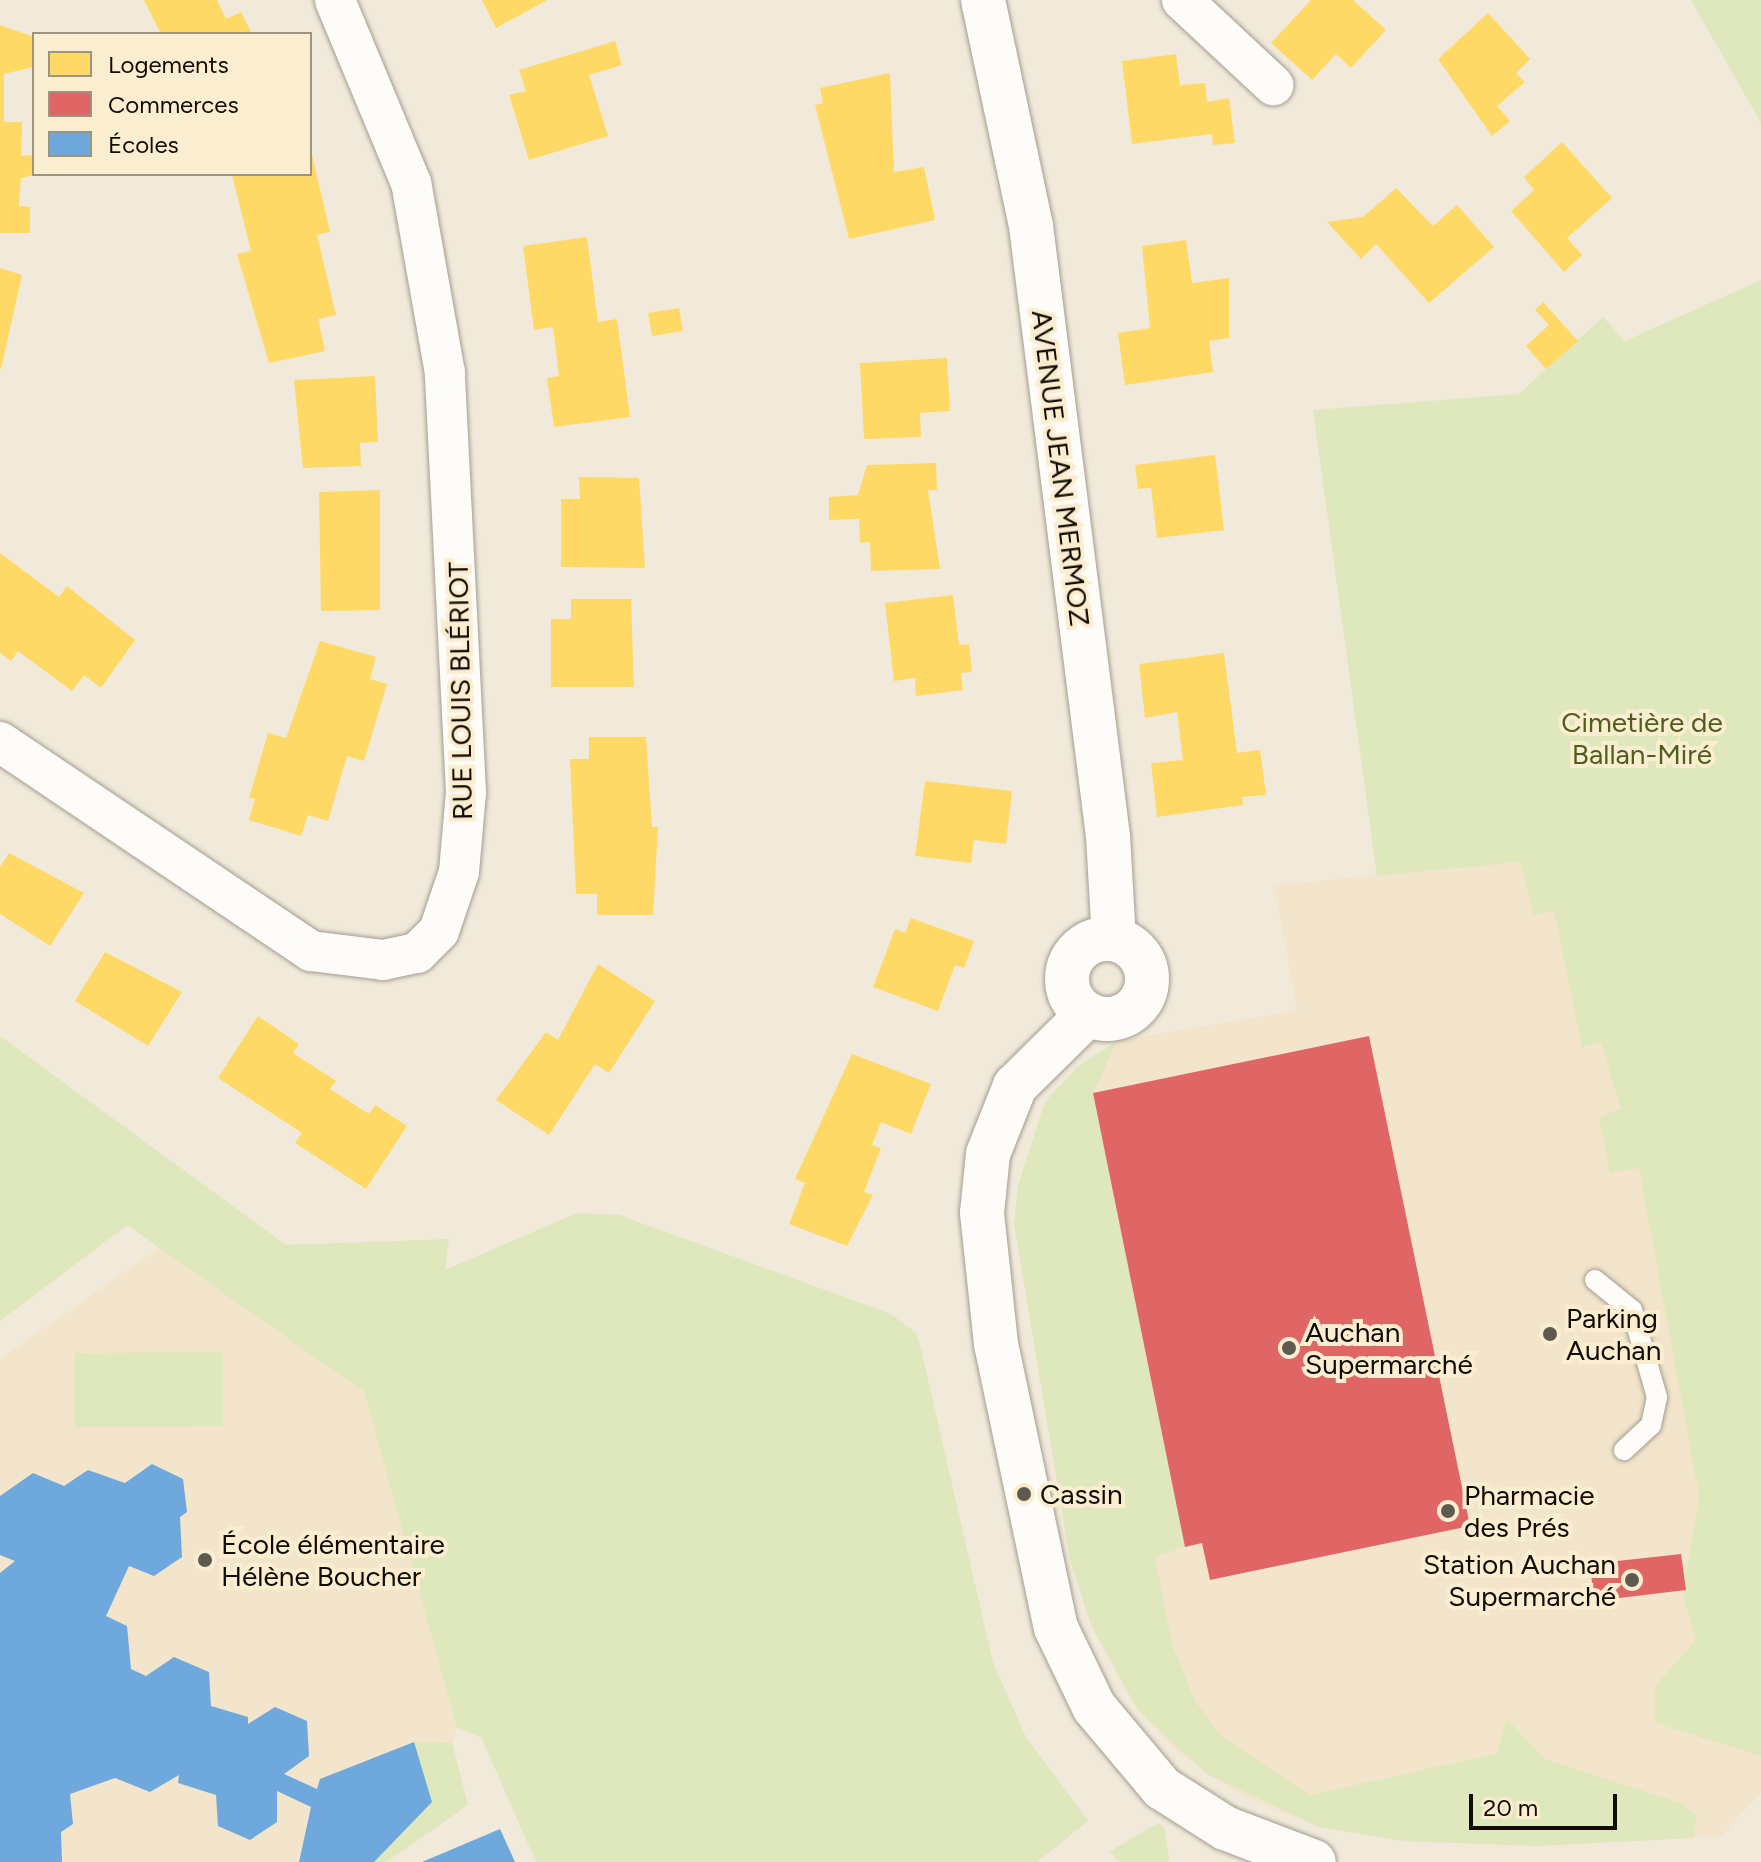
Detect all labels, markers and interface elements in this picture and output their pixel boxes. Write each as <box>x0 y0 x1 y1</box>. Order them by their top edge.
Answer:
legend <box>32 32 312 176</box>
text: Logements <box>108 50 229 79</box>
text: Commerces <box>108 90 239 119</box>
text: Écoles <box>108 130 179 159</box>
street label: AVENUE JEAN MERMOZ <box>1025 308 1097 628</box>
street label: RUE LOUIS BLÉRIOT <box>441 562 479 820</box>
park label: Cimetière de Ballan-Miré <box>1561 705 1723 771</box>
place label: Parking Auchan <box>1566 1301 1661 1367</box>
place label: Auchan Supermarché <box>1305 1315 1473 1381</box>
marker: Parking Auchan <box>1541 1325 1559 1343</box>
marker: Auchan Supermarché <box>1280 1339 1298 1357</box>
place label: Cassin <box>1040 1477 1123 1511</box>
place label: Pharmacie des Prés <box>1464 1478 1595 1544</box>
marker: Cassin <box>1015 1485 1033 1503</box>
marker: Pharmacie des Prés <box>1439 1502 1457 1520</box>
place label: École élémentaire Hélène Boucher <box>221 1527 445 1593</box>
place label: Station Auchan Supermarché <box>1423 1547 1616 1613</box>
marker: École élémentaire Hélène Boucher <box>196 1551 214 1569</box>
marker: Station Auchan Supermarché <box>1623 1571 1641 1589</box>
scale bar <box>1473 1778 1621 1828</box>
text: 20 m <box>1483 1793 1538 1822</box>

